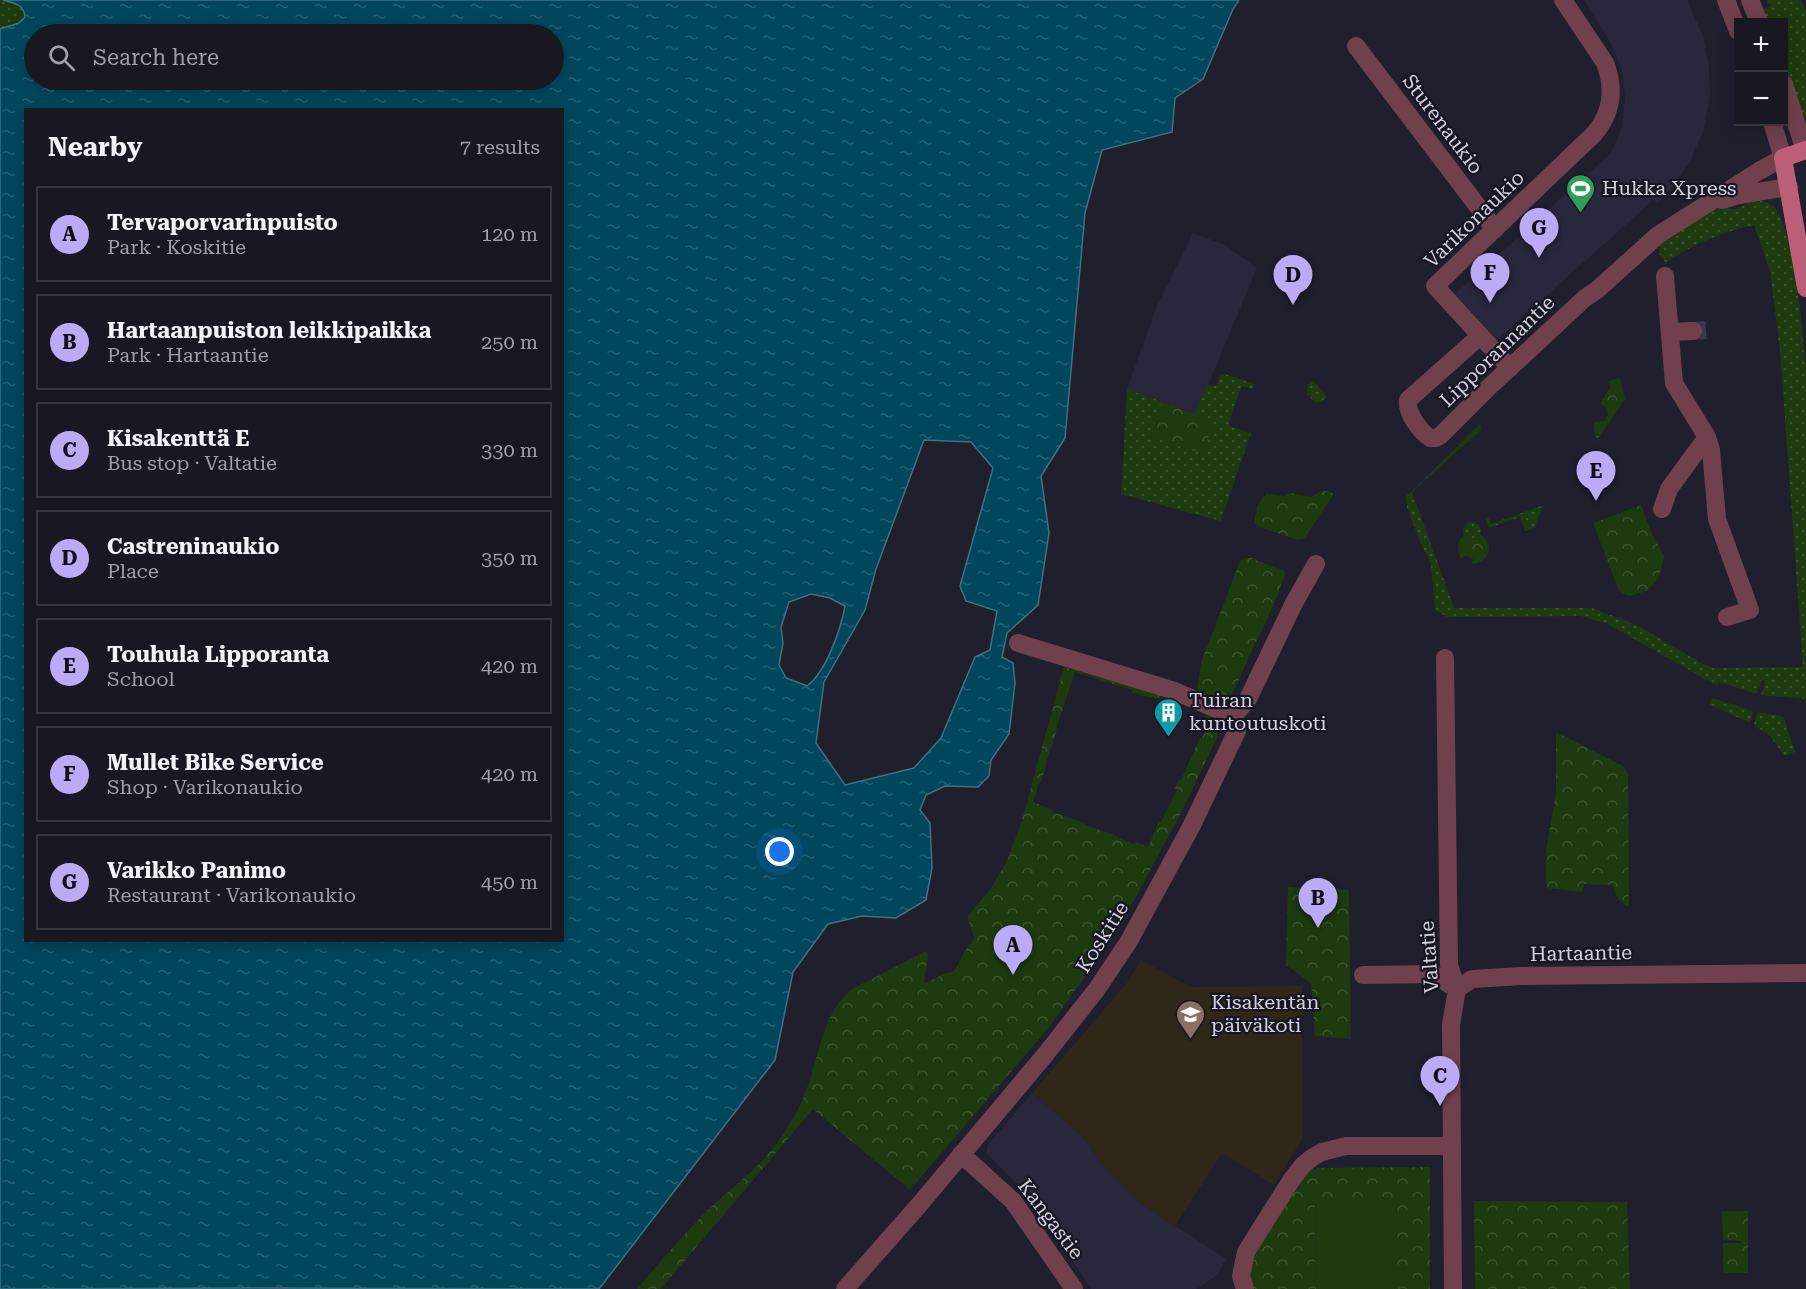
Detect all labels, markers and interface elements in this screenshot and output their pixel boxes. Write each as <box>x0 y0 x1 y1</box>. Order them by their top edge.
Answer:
map controls <box>1734 18 1788 126</box>
button: + <box>1734 18 1788 72</box>
search box <box>24 24 564 90</box>
icon: search <box>45 41 78 74</box>
text: Search here <box>93 45 219 70</box>
street label: Sturenaukio <box>1398 69 1488 179</box>
button: − <box>1734 72 1788 126</box>
text: Nearby <box>48 132 142 162</box>
text: 7 results <box>460 135 540 159</box>
street label: Varikonaukio <box>1419 165 1529 273</box>
sports icon: Hukka Xpress <box>1565 172 1597 214</box>
place label: Hukka Xpress <box>1602 176 1737 200</box>
pin: G <box>1520 208 1558 258</box>
text: Tervaporvarinpuisto <box>107 210 338 235</box>
text: A <box>62 222 77 246</box>
text: 120 m <box>481 222 538 246</box>
text: Park · Koskitie <box>107 235 246 259</box>
pin: F <box>1470 254 1510 303</box>
pin: D <box>1274 256 1312 305</box>
street label: Lipporannantie <box>1435 290 1559 412</box>
text: Hartaanpuiston leikkipaikka <box>107 318 432 343</box>
text: B <box>62 330 77 354</box>
text: 250 m <box>481 330 538 354</box>
text: Park · Hartaantie <box>107 343 269 367</box>
text: Kisakenttä E <box>107 426 249 451</box>
text: C <box>63 438 77 462</box>
text: 330 m <box>481 438 538 462</box>
text: Bus stop · Valtatie <box>107 451 277 475</box>
pin: E <box>1576 452 1616 501</box>
text: Castreninaukio <box>107 534 279 559</box>
text: D <box>61 546 78 570</box>
text: 350 m <box>481 546 538 570</box>
text: Place <box>107 559 159 583</box>
text: Touhula Lipporanta <box>107 642 329 667</box>
text: E <box>63 654 76 678</box>
text: 420 m <box>481 654 538 678</box>
text: School <box>107 667 175 691</box>
place label: Tuiran kuntoutuskoti <box>1189 688 1327 735</box>
building icon: Tuiran kuntoutuskoti <box>1152 696 1184 738</box>
text: Mullet Bike Service <box>107 750 324 775</box>
text: F <box>63 762 76 786</box>
text: 420 m <box>481 762 538 786</box>
text: Shop · Varikonaukio <box>107 775 303 799</box>
your location <box>765 837 794 866</box>
text: Varikko Panimo <box>107 858 286 883</box>
text: G <box>62 870 77 894</box>
text: 450 m <box>481 870 538 894</box>
pin: B <box>1298 878 1338 928</box>
text: Restaurant · Varikonaukio <box>107 883 356 907</box>
street label: Koskitie <box>1071 897 1133 977</box>
street label: Valtatie <box>1414 920 1444 994</box>
pin: A <box>994 926 1032 975</box>
street label: Hartaantie <box>1530 940 1632 966</box>
place label: Kisakentän päiväkoti <box>1211 990 1319 1037</box>
school or university icon: Kisakentän päiväkoti <box>1174 998 1206 1040</box>
pin: C <box>1420 1056 1460 1106</box>
street label: Kangastie <box>1013 1174 1089 1264</box>

